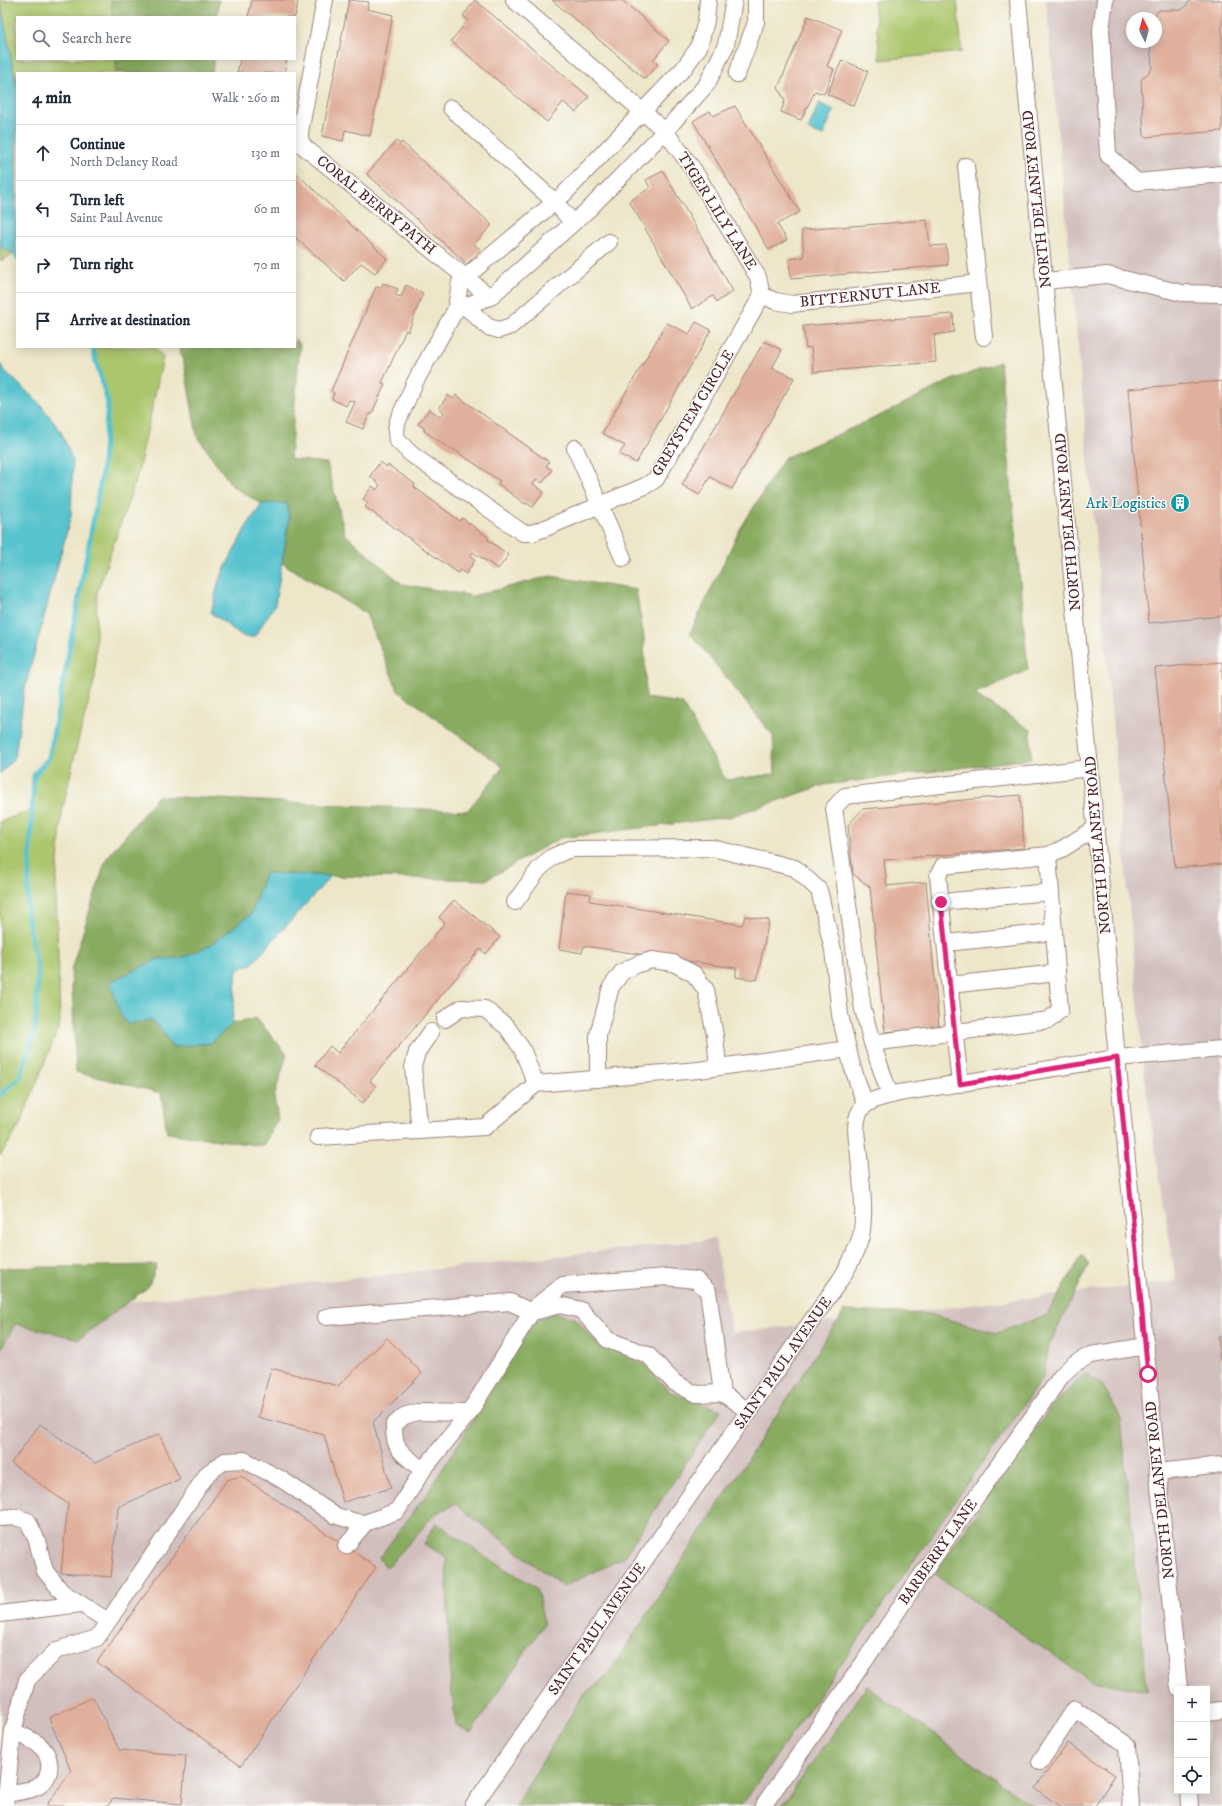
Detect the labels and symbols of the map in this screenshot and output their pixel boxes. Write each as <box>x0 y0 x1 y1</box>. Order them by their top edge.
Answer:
north arrow <box>1126 12 1162 48</box>
street label: NORTH DELANEY ROAD <box>1018 109 1056 289</box>
street label: TIGER LILY LANE <box>673 149 761 274</box>
street label: CORAL BERRY PATH <box>313 151 439 259</box>
street label: BITTERNUT LANE <box>799 278 942 312</box>
street label: GREYSTEM CIRCLE <box>648 346 739 480</box>
street label: NORTH DELANEY ROAD <box>1051 432 1085 612</box>
building icon: Ark Logistics <box>1169 492 1191 514</box>
place label: Ark Logistics <box>1086 494 1166 513</box>
street label: NORTH DELANEY ROAD <box>1081 755 1115 935</box>
route end <box>932 893 950 911</box>
street label: SAINT PAUL AVENUE <box>730 1293 836 1433</box>
route start <box>1139 1365 1157 1383</box>
street label: NORTH DELANEY ROAD <box>1141 1400 1179 1580</box>
street label: BARBERRY LANE <box>894 1495 982 1609</box>
street label: SAINT PAUL AVENUE <box>544 1559 650 1699</box>

